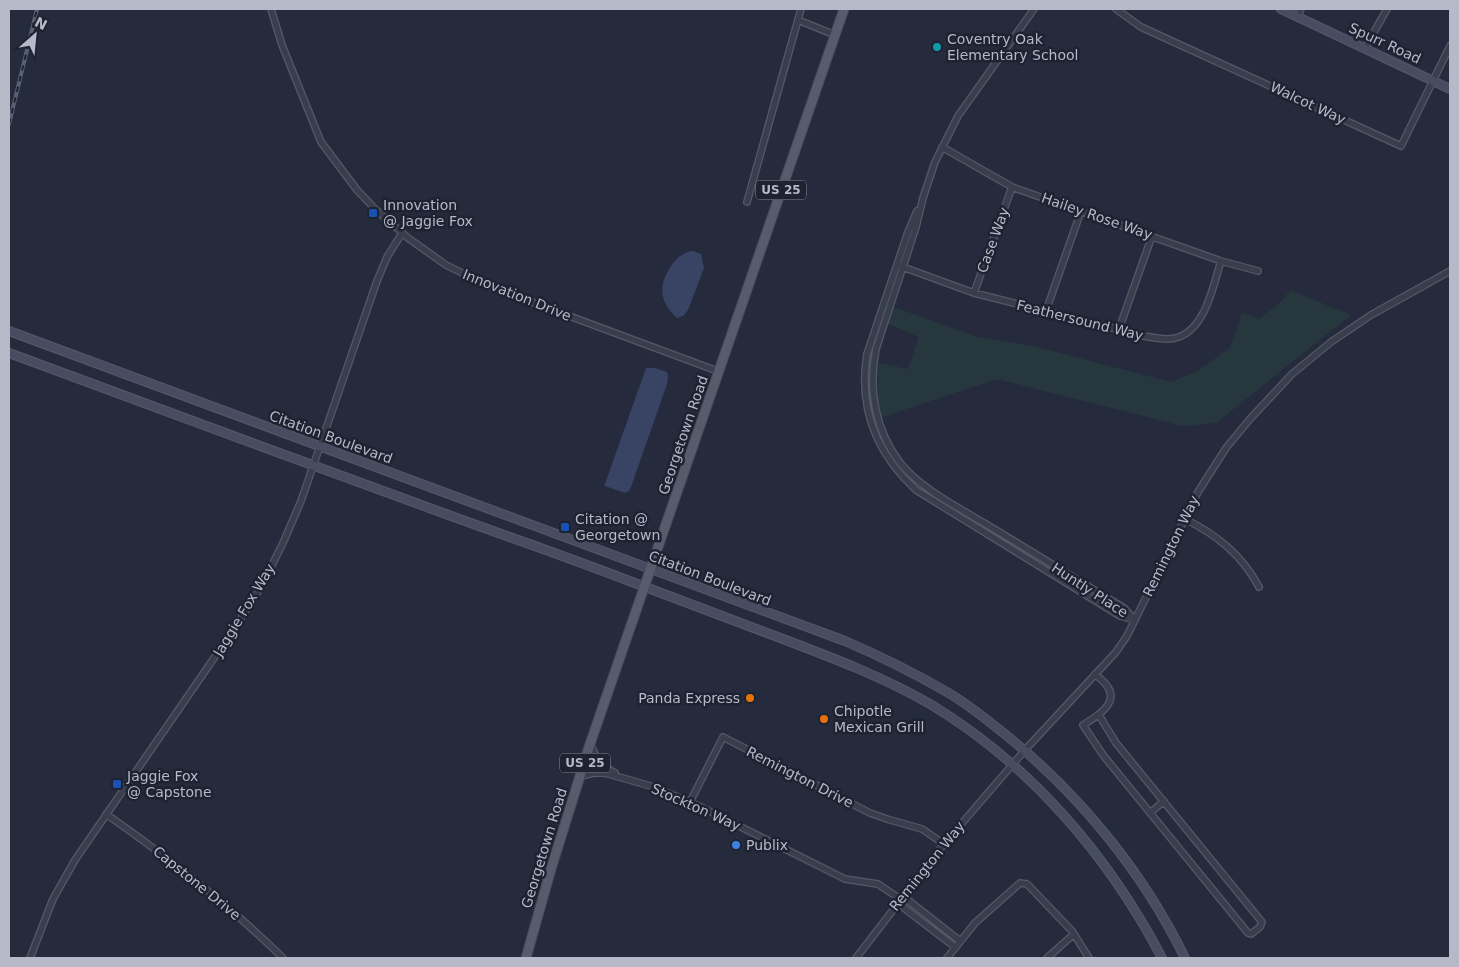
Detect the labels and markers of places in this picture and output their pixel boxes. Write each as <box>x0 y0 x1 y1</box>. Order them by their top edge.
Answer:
place label: Coventry Oak Elementary School <box>947 31 1079 63</box>
marker: Coventry Oak Elementary School <box>931 41 943 53</box>
place label: Innovation @ Jaggie Fox <box>383 197 473 229</box>
marker: Innovation @ Jaggie Fox <box>367 207 379 219</box>
place label: Citation @ Georgetown <box>575 511 660 543</box>
marker: Citation @ Georgetown <box>559 521 571 533</box>
place label: Panda Express <box>638 690 740 706</box>
marker: Panda Express <box>744 692 756 704</box>
place label: Chipotle Mexican Grill <box>834 703 925 735</box>
marker: Chipotle Mexican Grill <box>818 713 830 725</box>
place label: Jaggie Fox @ Capstone <box>126 768 212 800</box>
marker: Jaggie Fox @ Capstone <box>111 778 123 790</box>
place label: Publix <box>746 837 788 853</box>
marker: Publix <box>730 839 742 851</box>

